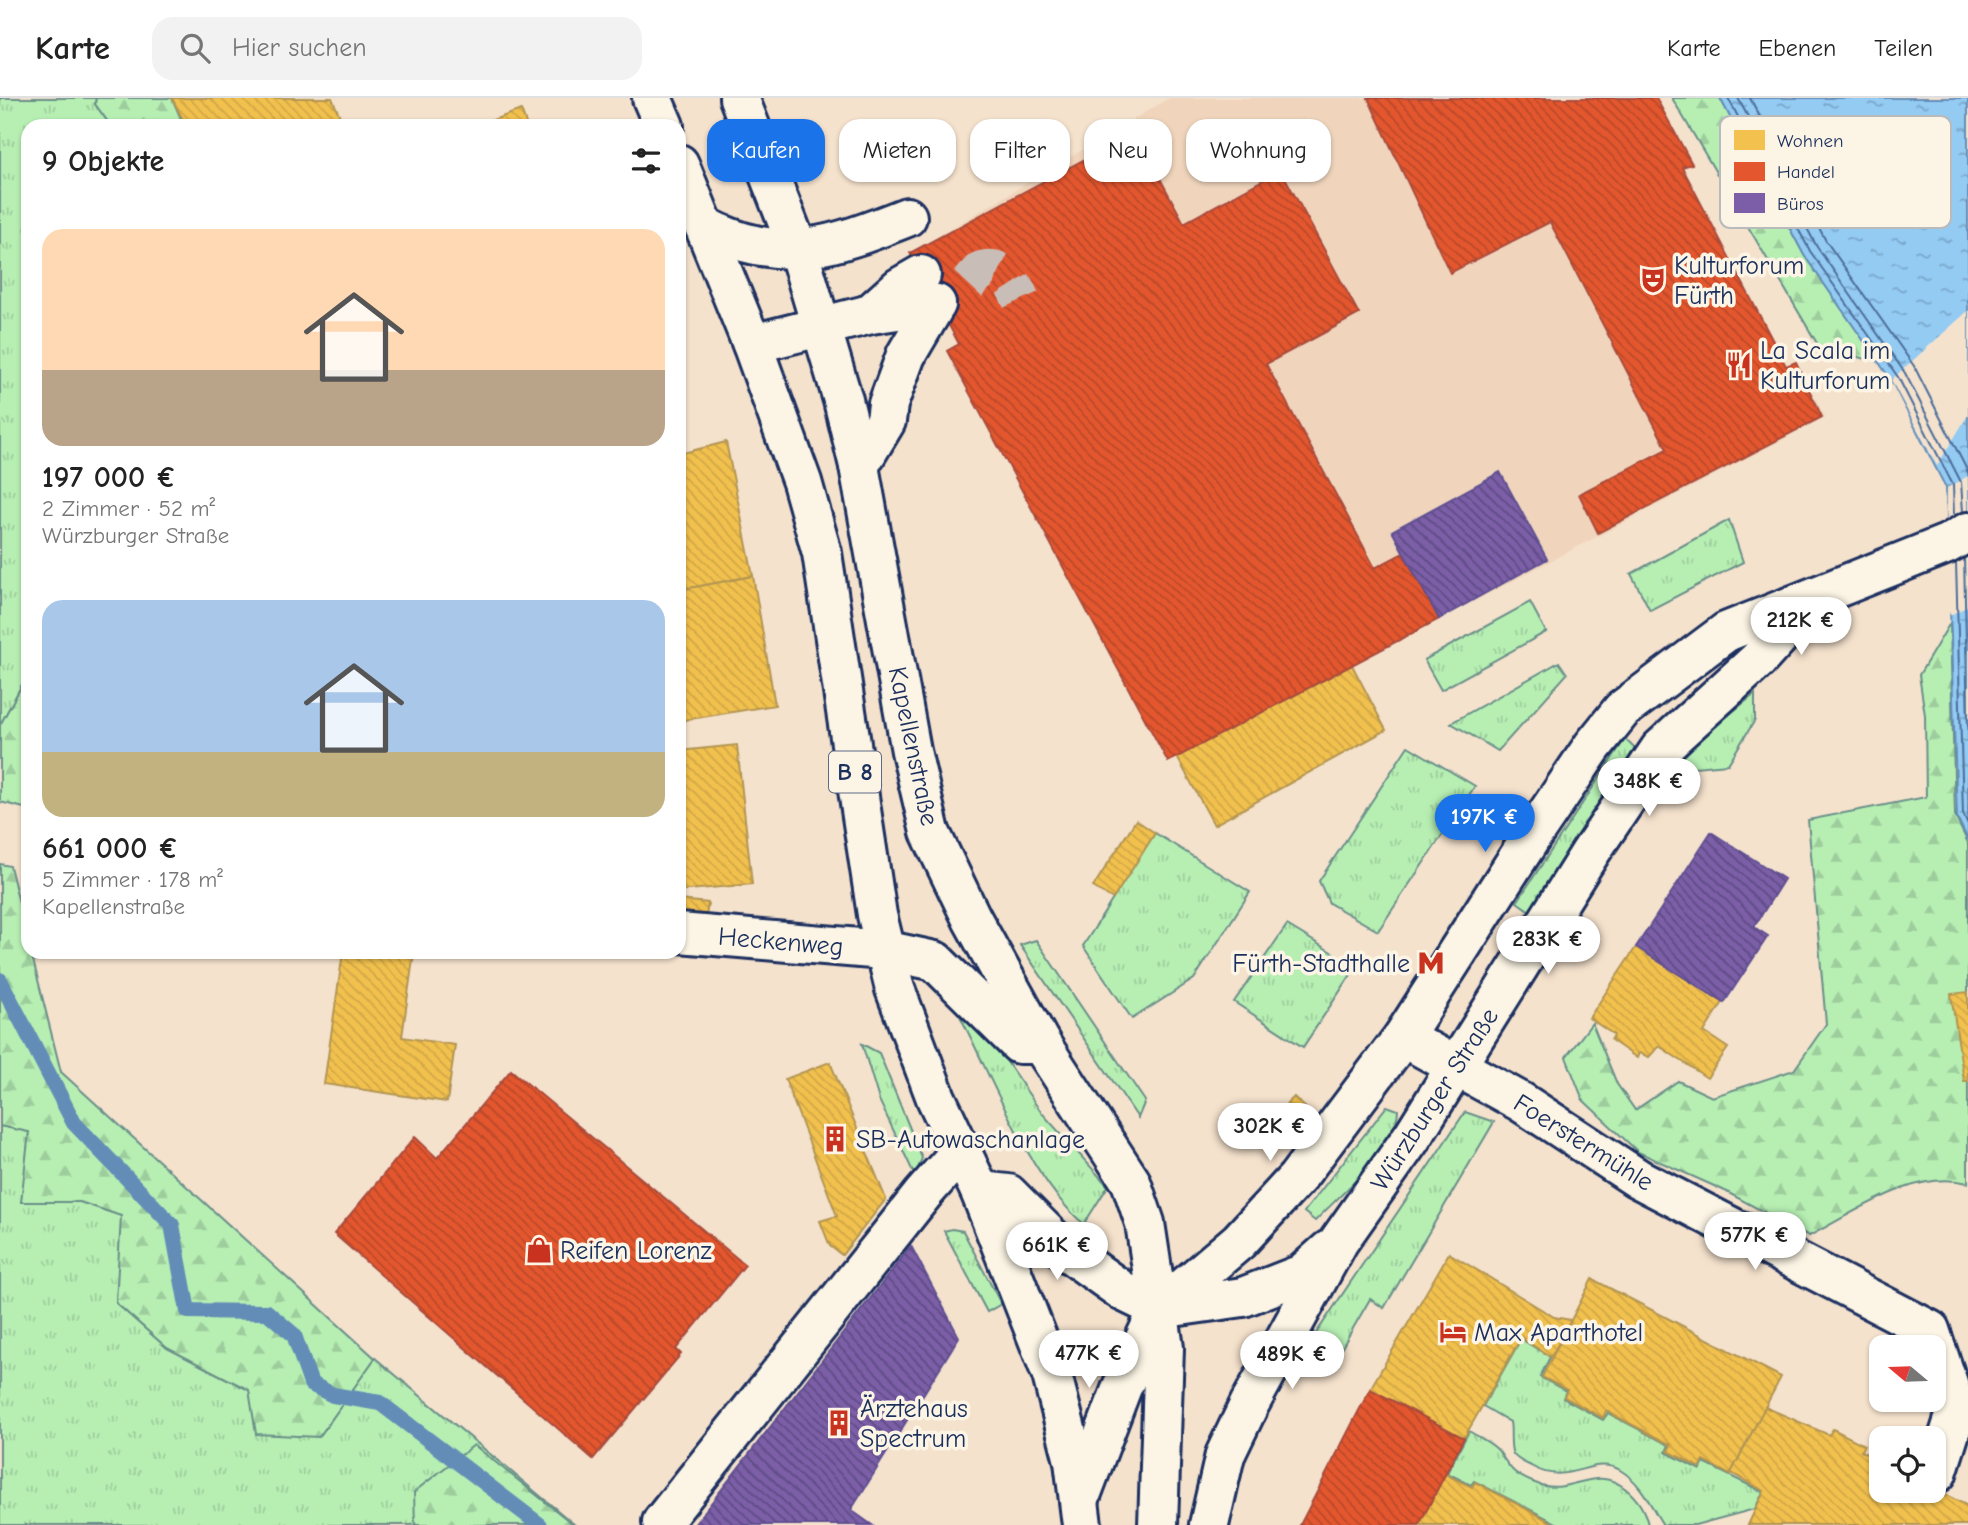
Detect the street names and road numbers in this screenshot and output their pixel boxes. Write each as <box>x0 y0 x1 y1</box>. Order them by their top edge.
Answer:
street label: Kapellenstraße <box>882 664 945 828</box>
road number: B 8 <box>829 752 881 792</box>
street label: Heckenweg <box>717 922 845 962</box>
street label: Würzburger Straße <box>1365 1003 1505 1196</box>
street label: Foerstermühle <box>1508 1088 1659 1198</box>

